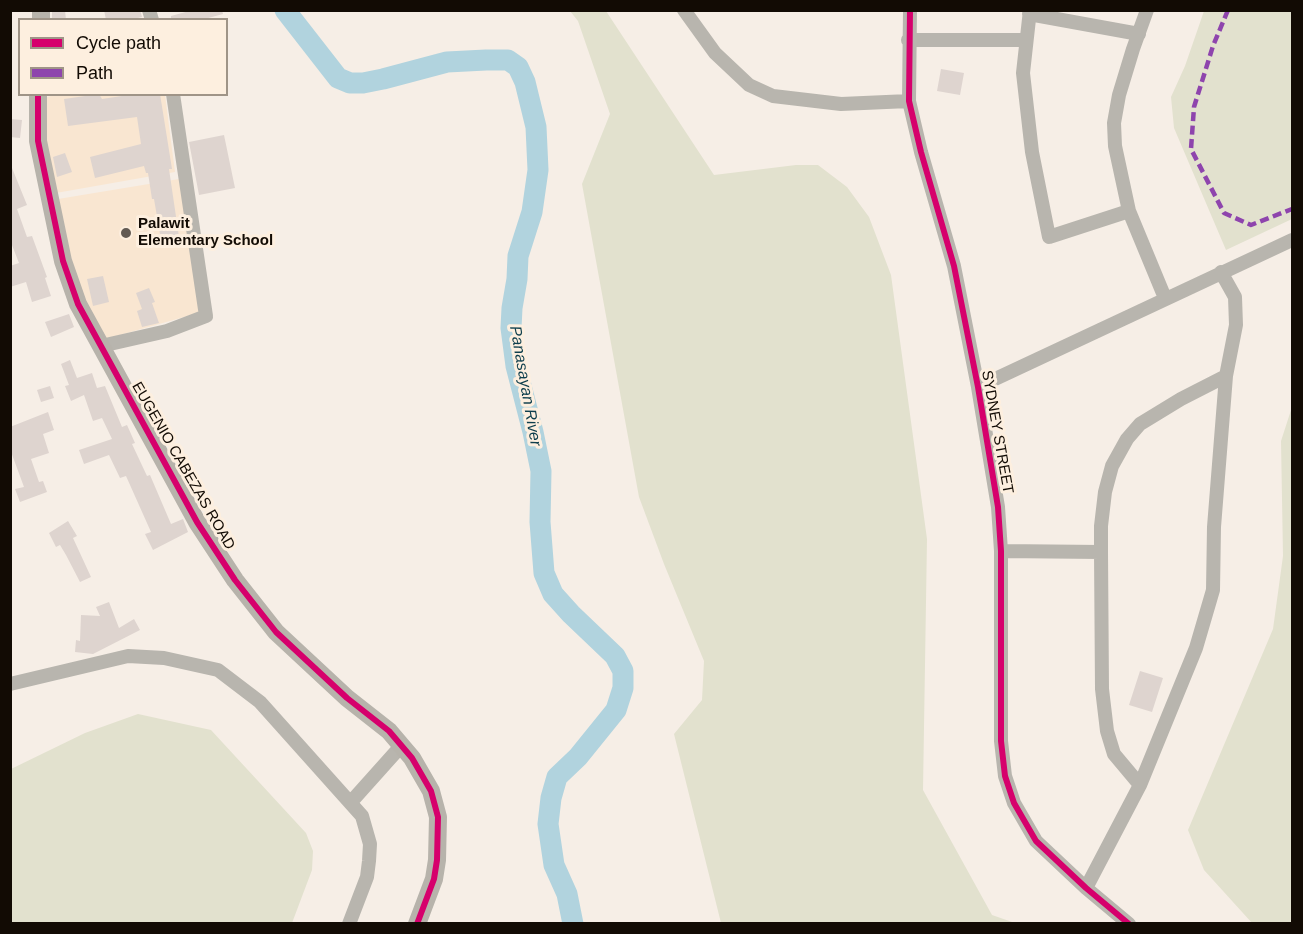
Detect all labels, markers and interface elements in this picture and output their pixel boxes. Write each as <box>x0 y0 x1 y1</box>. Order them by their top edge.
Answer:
legend <box>18 18 228 96</box>
text: Cycle path <box>76 33 161 53</box>
text: Path <box>76 63 113 83</box>
place label: Palawit Elementary School <box>138 215 273 250</box>
marker: Palawit Elementary School <box>119 226 133 240</box>
water label: Panasayan River <box>505 324 545 448</box>
street label: SYDNEY STREET <box>977 369 1017 495</box>
street label: EUGENIO CABEZAS ROAD <box>127 379 239 553</box>

